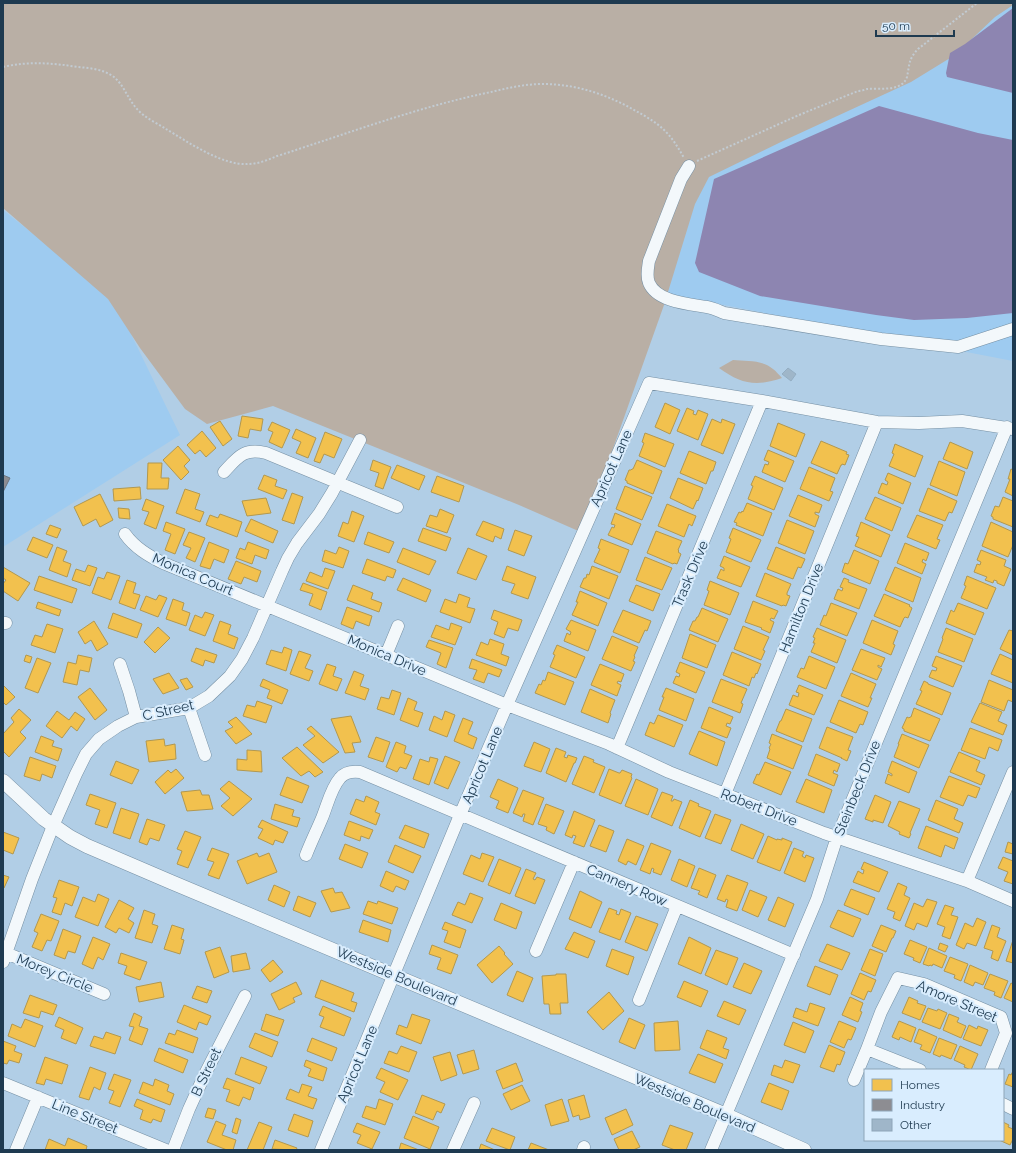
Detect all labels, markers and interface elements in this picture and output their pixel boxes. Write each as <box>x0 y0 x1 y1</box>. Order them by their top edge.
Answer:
scale bar <box>876 12 954 38</box>
text: 50 m <box>882 19 910 33</box>
street label: Apricot Lane <box>587 427 635 509</box>
street label: Trask Drive <box>669 538 711 610</box>
street label: Monica Court <box>150 550 236 598</box>
street label: Hamilton Drive <box>776 561 826 655</box>
street label: Monica Drive <box>345 631 429 679</box>
street label: C Street <box>141 696 195 724</box>
street label: Apricot Lane <box>459 724 505 806</box>
street label: Steinbeck Drive <box>831 738 883 838</box>
street label: Robert Drive <box>718 785 800 829</box>
street label: Cannery Row <box>584 861 670 909</box>
street label: Westside Boulevard <box>334 943 460 1009</box>
street label: Morey Circle <box>14 950 96 996</box>
street label: Amore Street <box>914 977 1000 1025</box>
street label: Apricot Lane <box>334 1023 380 1105</box>
street label: B Street <box>188 1045 224 1099</box>
legend <box>864 1069 1004 1141</box>
street label: Westside Boulevard <box>632 1070 758 1136</box>
text: Homes <box>900 1078 940 1092</box>
street label: Line Street <box>50 1095 121 1137</box>
text: Industry <box>900 1098 946 1112</box>
text: Other <box>900 1118 932 1132</box>

